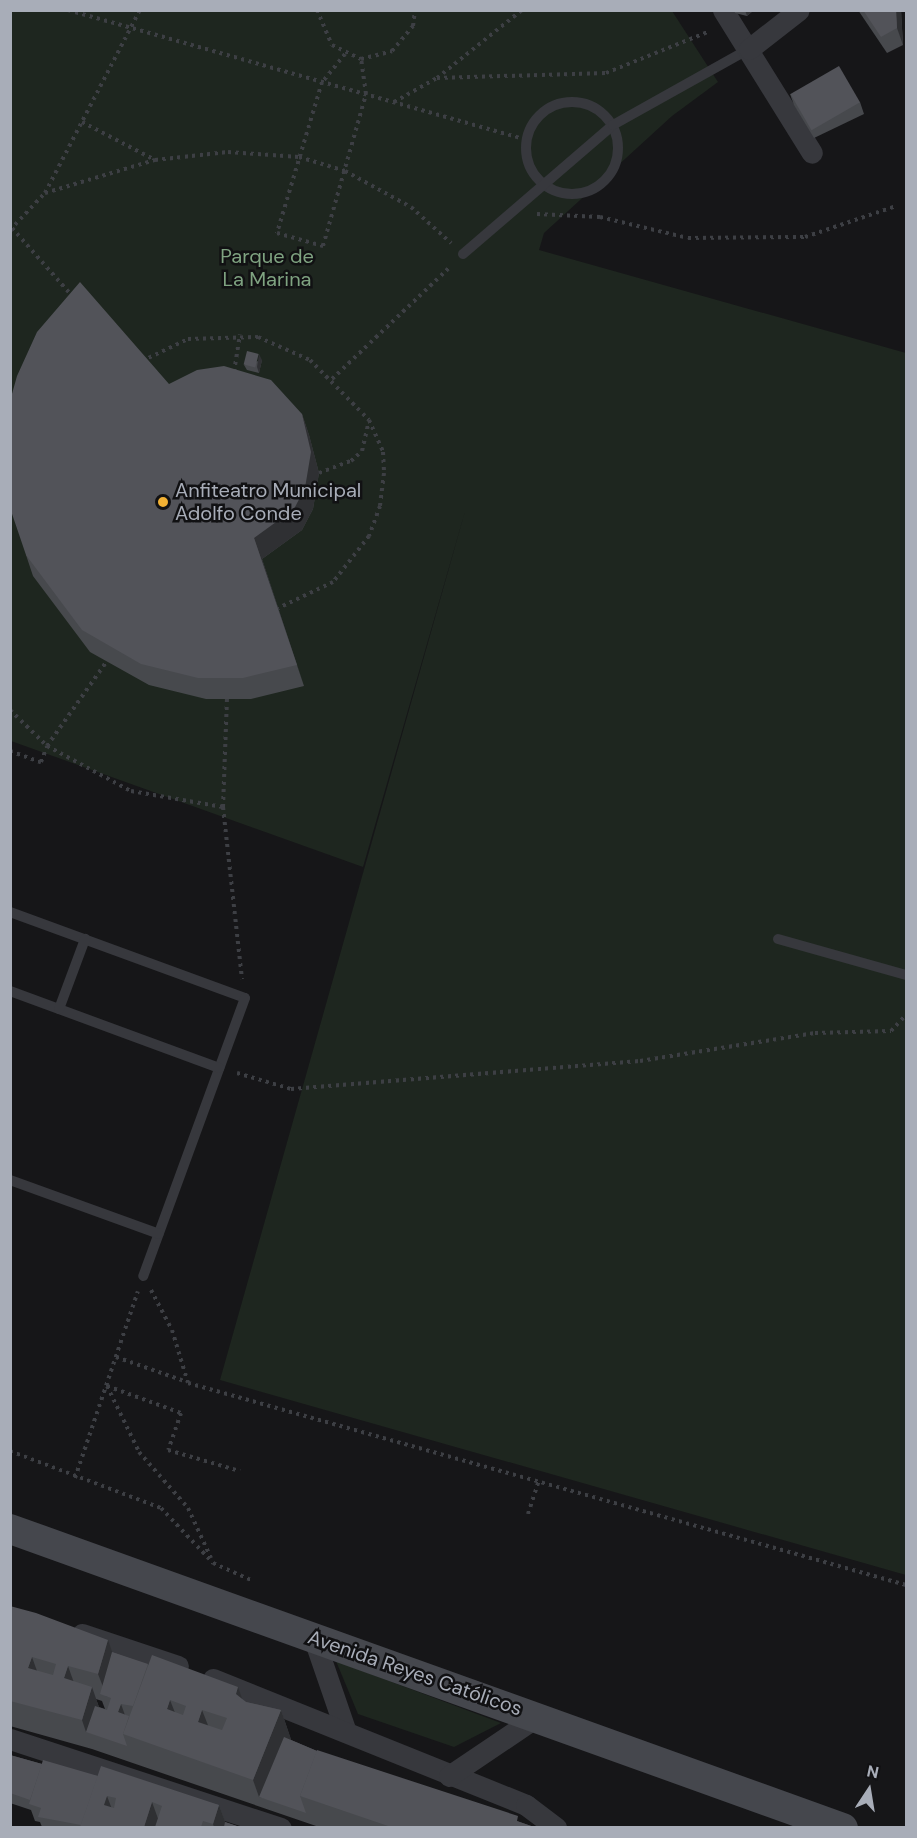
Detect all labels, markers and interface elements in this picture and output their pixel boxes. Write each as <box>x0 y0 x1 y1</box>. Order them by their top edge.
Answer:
park label: Parque de La Marina <box>220 245 314 292</box>
place label: Anfiteatro Municipal Adolfo Conde <box>175 478 361 525</box>
marker: Anfiteatro Municipal Adolfo Conde <box>156 495 170 509</box>
street label: Avenida Reyes Católicos <box>305 1625 525 1721</box>
north arrow <box>839 1760 899 1820</box>
text: N <box>865 1760 881 1783</box>

